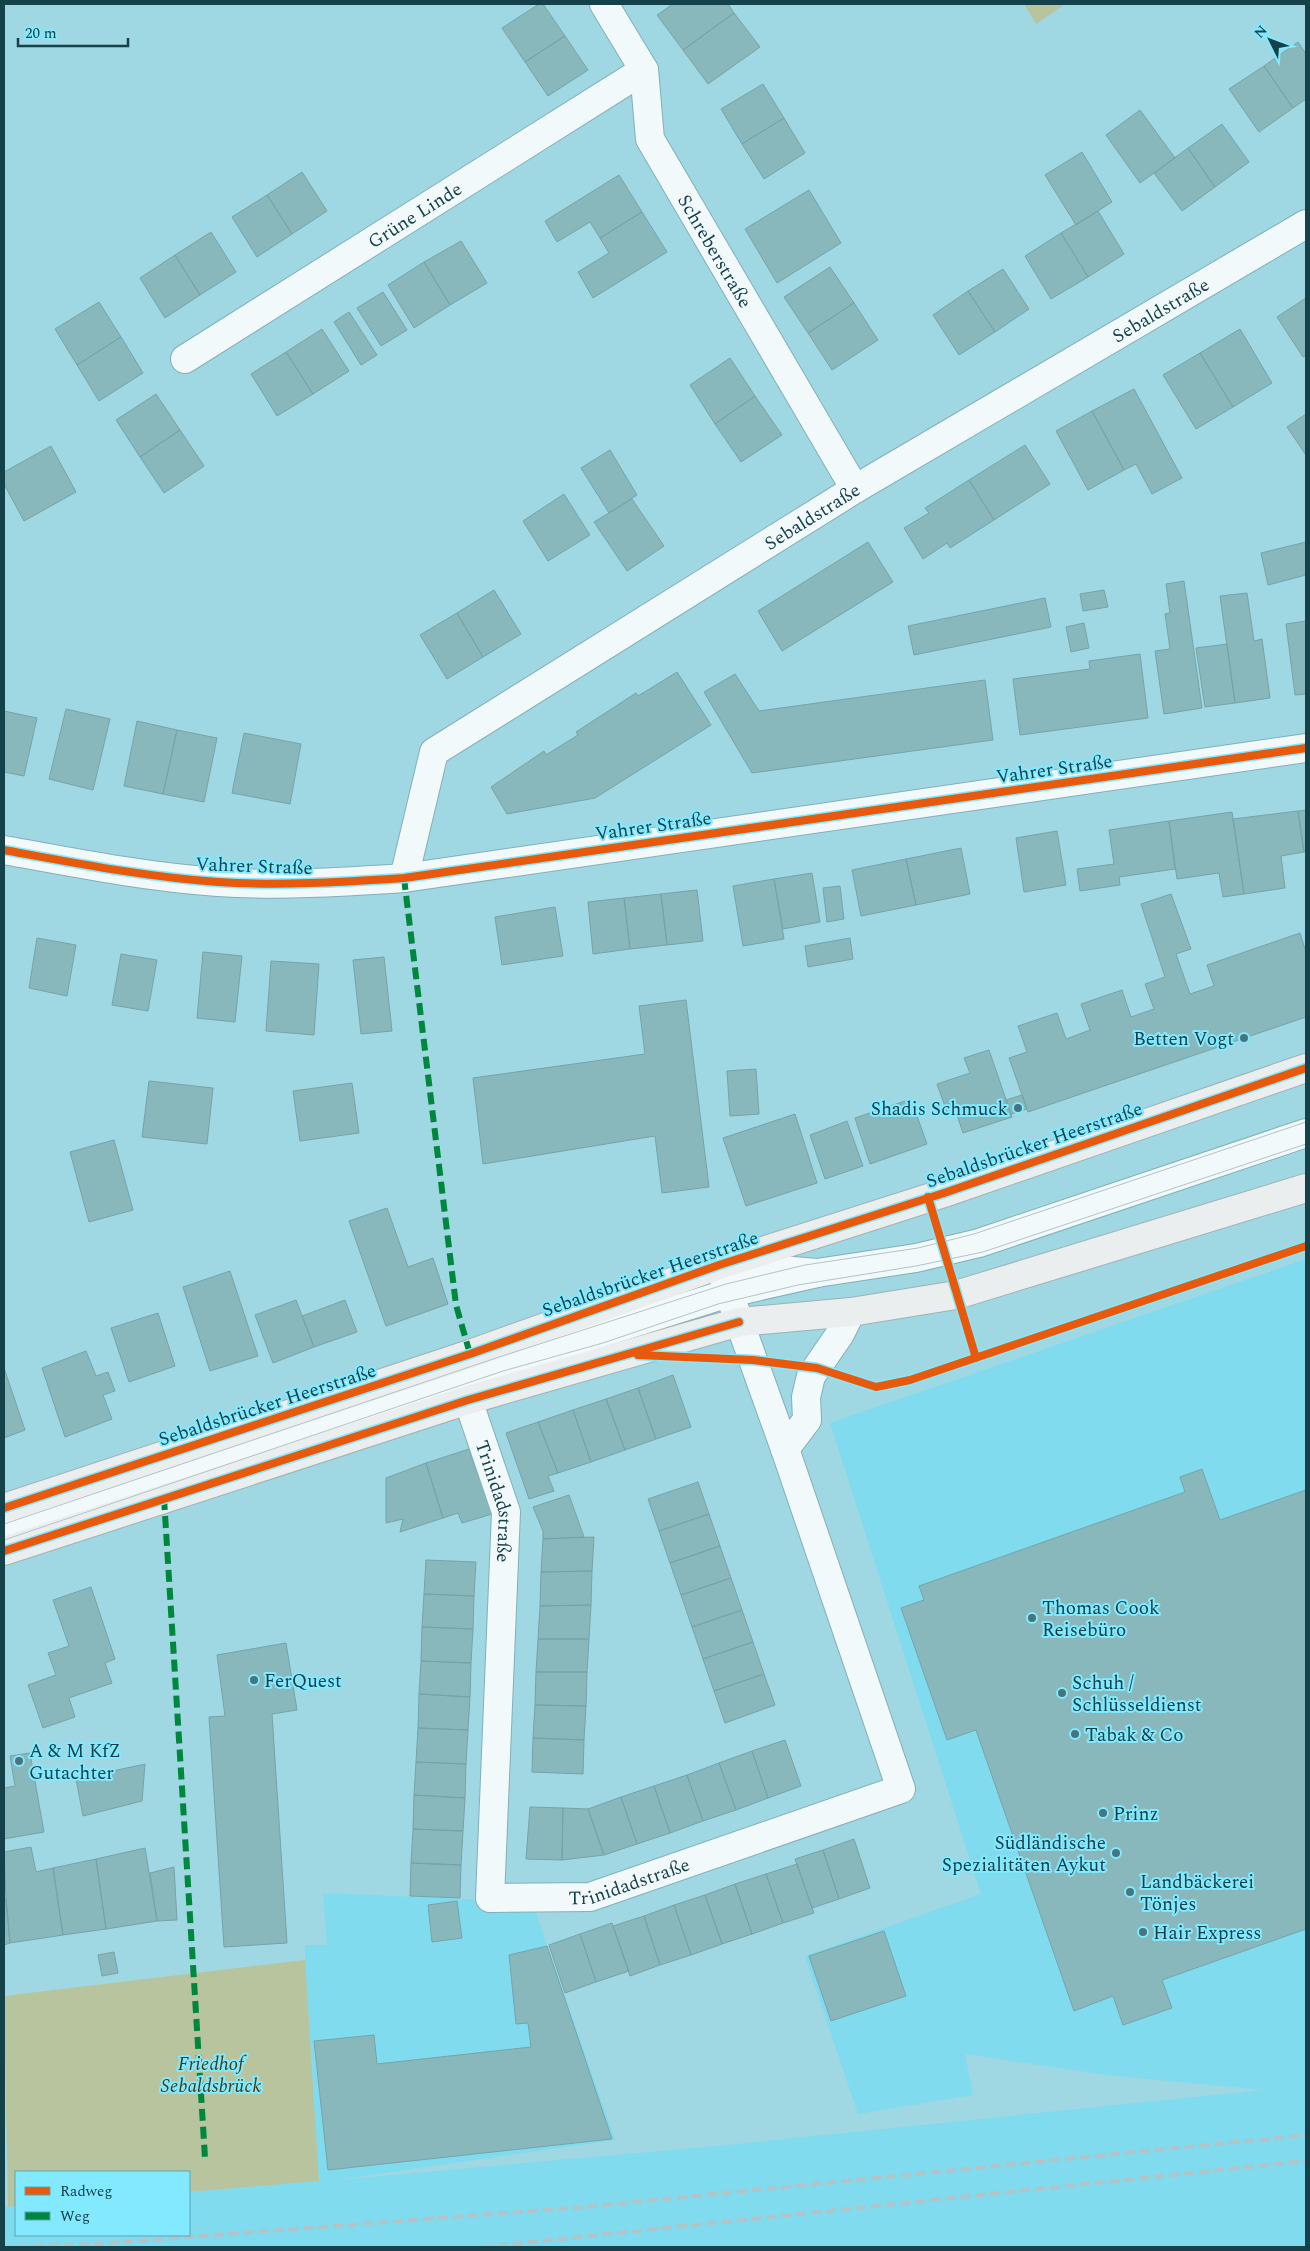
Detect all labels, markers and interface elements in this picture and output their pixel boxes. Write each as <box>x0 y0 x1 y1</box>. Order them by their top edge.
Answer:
scale bar <box>18 15 128 47</box>
north arrow <box>1245 15 1295 65</box>
text: N <box>1249 20 1272 43</box>
text: 20 m <box>25 22 57 45</box>
street label: Grüne Linde <box>362 175 468 257</box>
street label: Schreberstraße <box>669 189 759 314</box>
street label: Sebaldstraße <box>1107 271 1215 351</box>
street label: Sebaldstraße <box>759 476 866 558</box>
street label: Vahrer Straße <box>994 747 1114 792</box>
street label: Vahrer Straße <box>593 804 713 849</box>
street label: Vahrer Straße <box>195 850 313 883</box>
place label: Betten Vogt <box>1133 1025 1234 1054</box>
marker: Betten Vogt <box>1238 1032 1250 1044</box>
place label: Shadis Schmuck <box>871 1095 1008 1124</box>
street label: Sebaldsbrücker Heerstraße <box>922 1095 1147 1196</box>
marker: Shadis Schmuck <box>1012 1102 1024 1114</box>
street label: Sebaldsbrücker Heerstraße <box>538 1224 763 1325</box>
street label: Sebaldsbrücker Heerstraße <box>155 1356 380 1454</box>
street label: Trinidadstraße <box>467 1437 519 1563</box>
place label: Thomas Cook Reisebüro <box>1042 1594 1160 1645</box>
marker: Thomas Cook Reisebüro <box>1026 1612 1038 1624</box>
place label: FerQuest <box>264 1667 342 1696</box>
place label: Schuh / Schlüsseldienst <box>1072 1669 1202 1720</box>
marker: FerQuest <box>248 1674 260 1686</box>
marker: Schuh / Schlüsseldienst <box>1056 1687 1068 1699</box>
place label: Tabak & Co <box>1085 1721 1184 1750</box>
marker: Tabak & Co <box>1069 1728 1081 1740</box>
place label: A & M KfZ Gutachter <box>29 1737 121 1788</box>
marker: A & M KfZ Gutachter <box>13 1755 25 1767</box>
place label: Prinz <box>1113 1800 1159 1829</box>
marker: Prinz <box>1097 1807 1109 1819</box>
place label: Südländische Spezialitäten Aykut <box>942 1829 1106 1880</box>
marker: Südländische Spezialitäten Aykut <box>1110 1847 1122 1859</box>
street label: Trinidadstraße <box>568 1850 694 1913</box>
place label: Landbäckerei Tönjes <box>1140 1868 1254 1919</box>
marker: Landbäckerei Tönjes <box>1124 1886 1136 1898</box>
place label: Hair Express <box>1153 1919 1261 1948</box>
marker: Hair Express <box>1137 1926 1149 1938</box>
park label: Friedhof Sebaldsbrück <box>161 2050 261 2101</box>
legend <box>15 2171 190 2236</box>
text: Radweg <box>60 2180 113 2203</box>
text: Weg <box>60 2205 90 2228</box>

